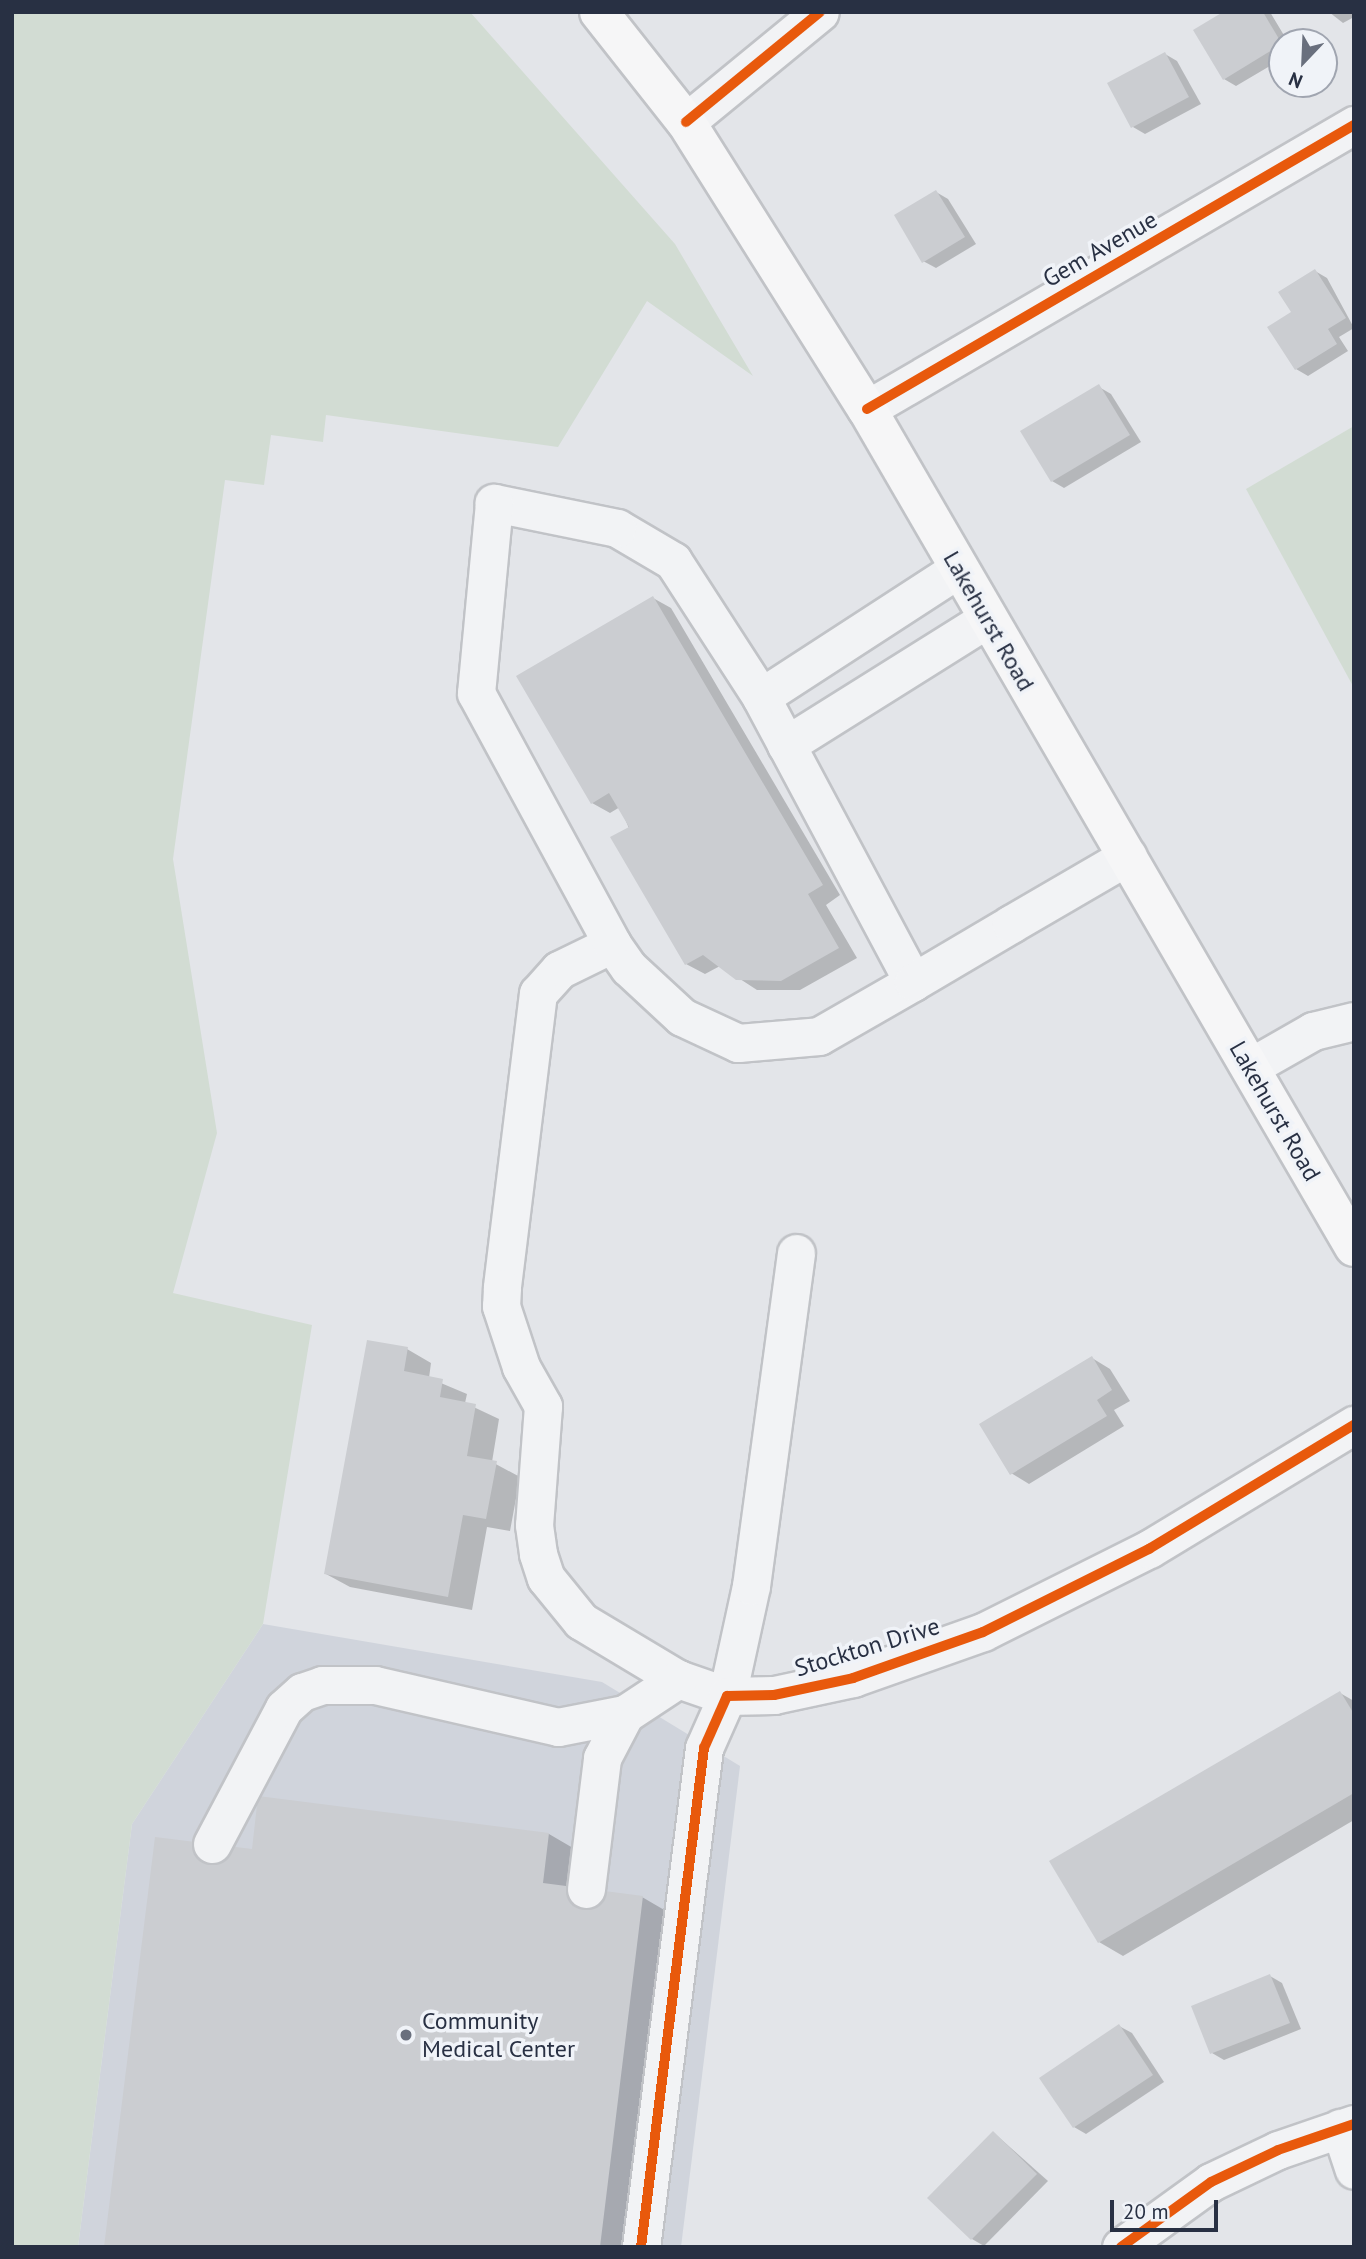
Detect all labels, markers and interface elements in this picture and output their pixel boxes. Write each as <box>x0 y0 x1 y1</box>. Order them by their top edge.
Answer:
north arrow <box>1268 28 1338 98</box>
text: N <box>1285 67 1306 94</box>
street label: Gem Avenue <box>1037 205 1163 293</box>
street label: Lakehurst Road <box>937 546 1041 696</box>
street label: Lakehurst Road <box>1223 1036 1327 1186</box>
street label: Stockton Drive <box>791 1611 943 1683</box>
place label: Community Medical Center <box>422 2007 575 2063</box>
marker: Community Medical Center <box>396 2025 416 2045</box>
scale bar <box>1114 2186 1222 2230</box>
text: 20 m <box>1123 2198 1169 2225</box>

